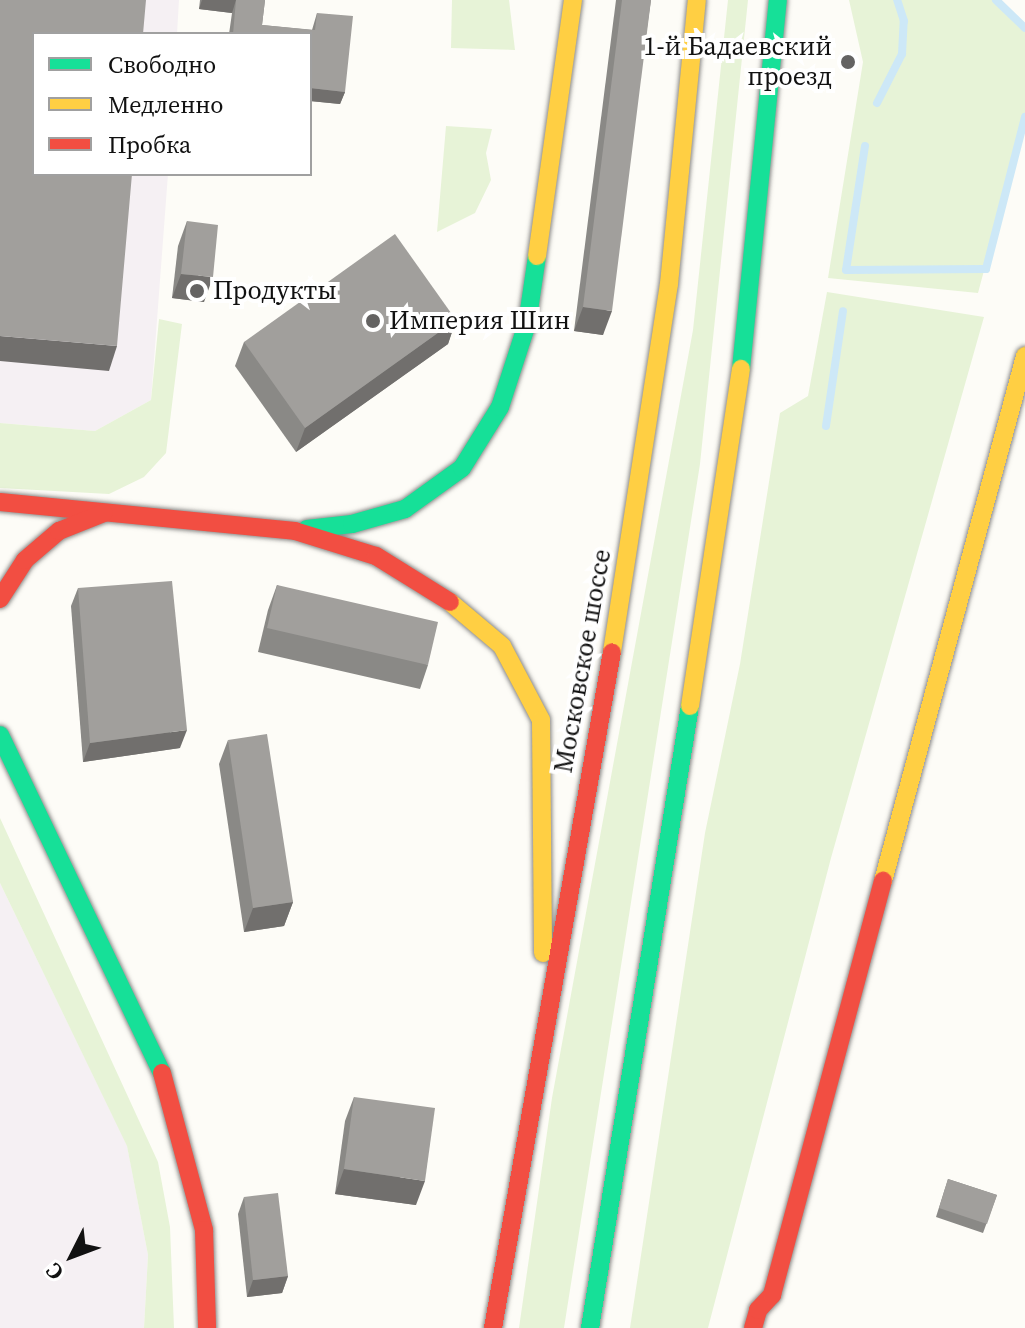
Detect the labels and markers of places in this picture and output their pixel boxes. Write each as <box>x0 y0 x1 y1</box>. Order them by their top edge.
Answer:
place label: 1-й Бадаевский проезд <box>643 31 832 92</box>
marker: 1-й Бадаевский проезд <box>839 53 857 71</box>
place label: Продукты <box>213 275 337 307</box>
marker: Продукты <box>188 282 206 300</box>
place label: Империя Шин <box>389 305 570 337</box>
marker: Империя Шин <box>364 312 382 330</box>

